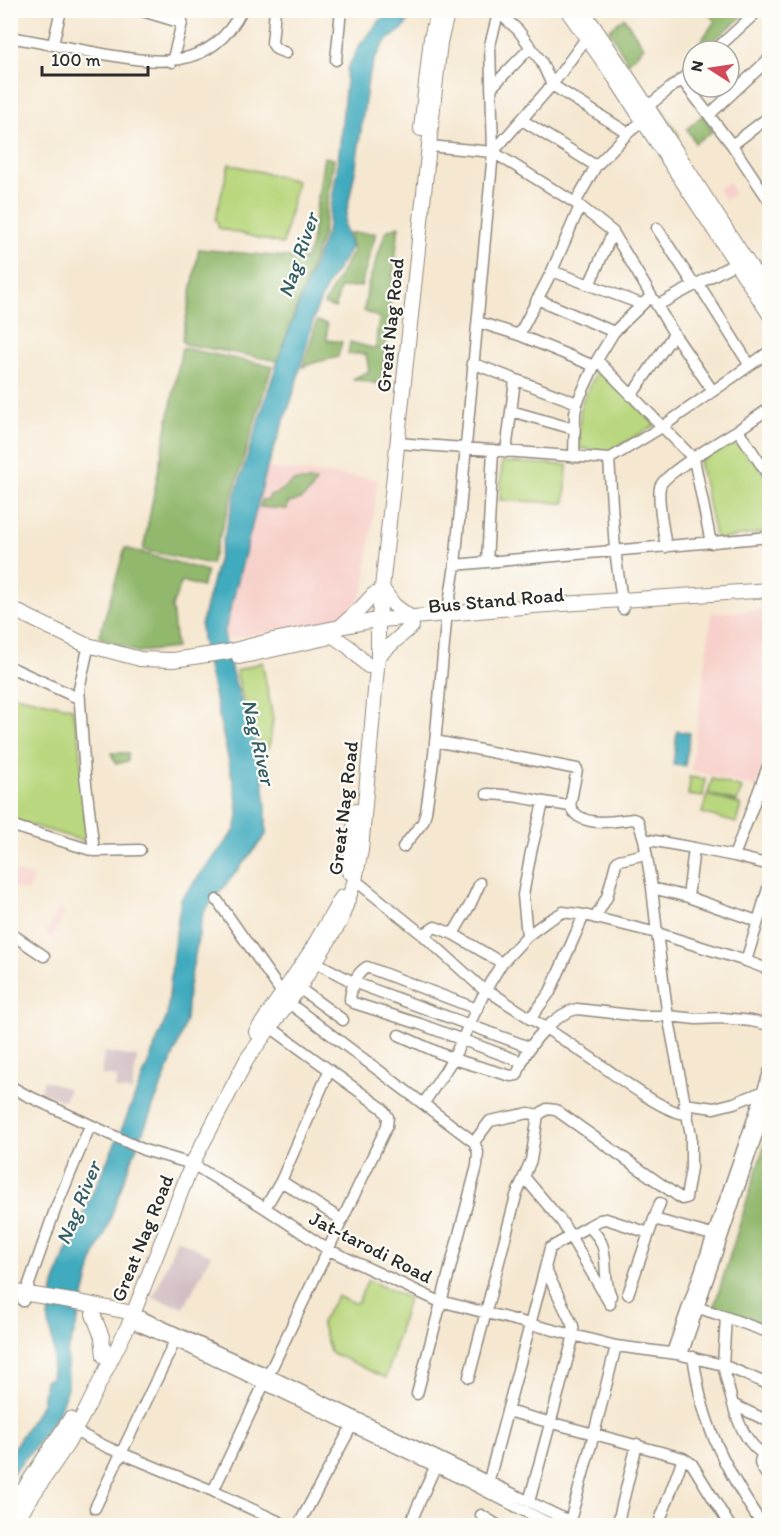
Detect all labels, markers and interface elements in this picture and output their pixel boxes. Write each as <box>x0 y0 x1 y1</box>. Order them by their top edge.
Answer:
scale bar <box>42 39 148 77</box>
north arrow <box>681 39 741 99</box>
text: 100 m <box>51 49 101 71</box>
text: N <box>686 59 707 73</box>
water label: Nag River <box>272 207 325 300</box>
street label: Great Nag Road <box>371 257 409 393</box>
street label: Bus Stand Road <box>427 582 565 618</box>
water label: Nag River <box>237 697 282 790</box>
street label: Great Nag Road <box>323 739 363 877</box>
water label: Nag River <box>50 1155 107 1248</box>
street label: Great Nag Road <box>106 1171 178 1305</box>
street label: Jat-tarodi Road <box>306 1206 437 1288</box>

